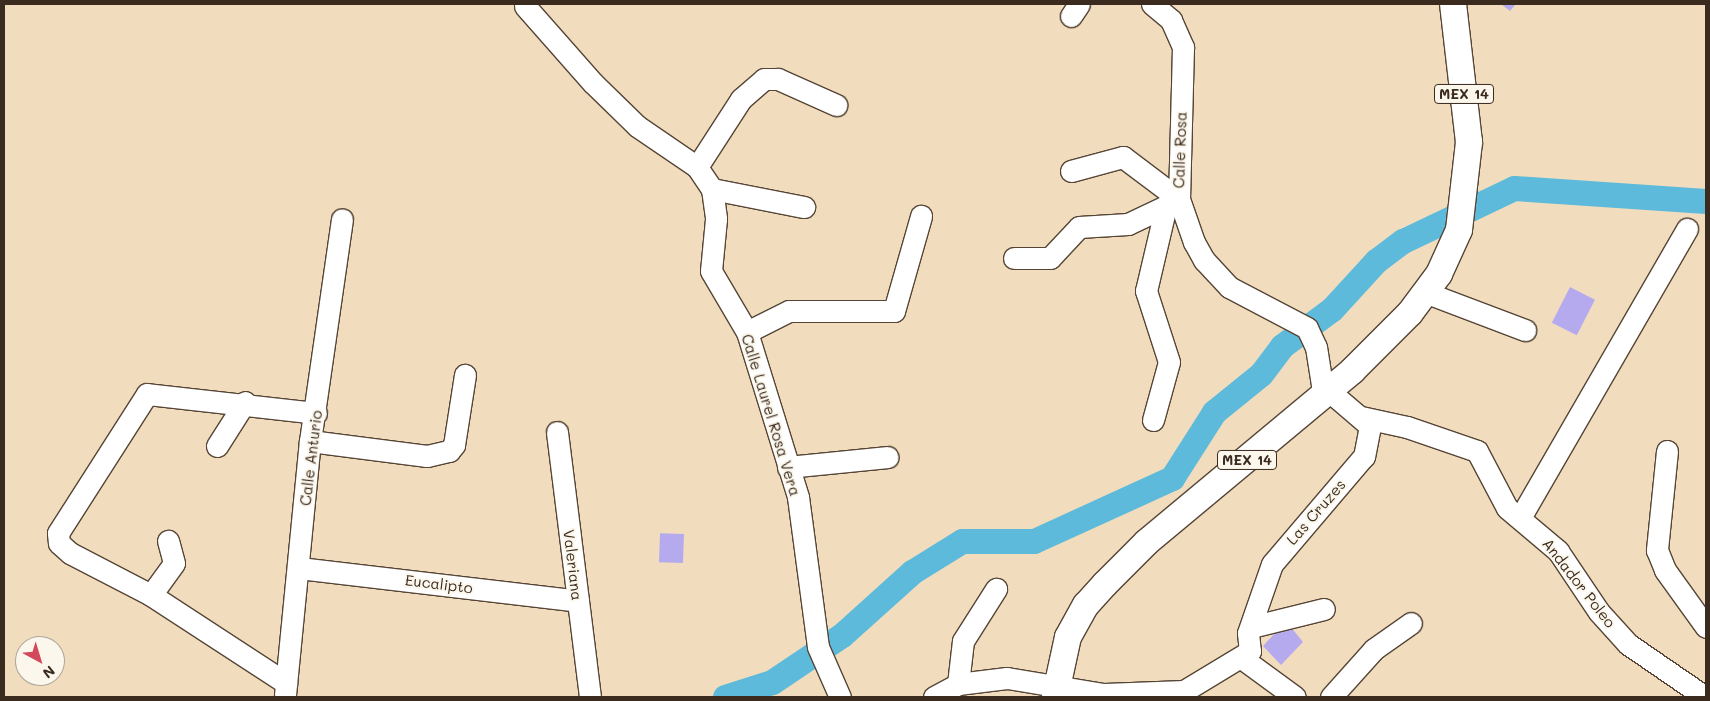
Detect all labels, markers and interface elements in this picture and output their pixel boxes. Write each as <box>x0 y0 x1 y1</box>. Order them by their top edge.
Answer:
road number: MEX 14 <box>1434 82 1494 106</box>
street label: Calle Rosa <box>1170 111 1190 189</box>
street label: Calle Laurel Rosa Vera <box>738 332 804 498</box>
street label: Calle Anturio <box>296 409 326 507</box>
road number: MEX 14 <box>1217 448 1277 472</box>
street label: Las Cruzes <box>1283 476 1349 548</box>
street label: Valeriana <box>560 529 586 601</box>
street label: Andador Poleo <box>1539 535 1619 631</box>
street label: Eucalipto <box>404 571 474 597</box>
north arrow <box>15 636 65 686</box>
text: N <box>39 662 59 683</box>

